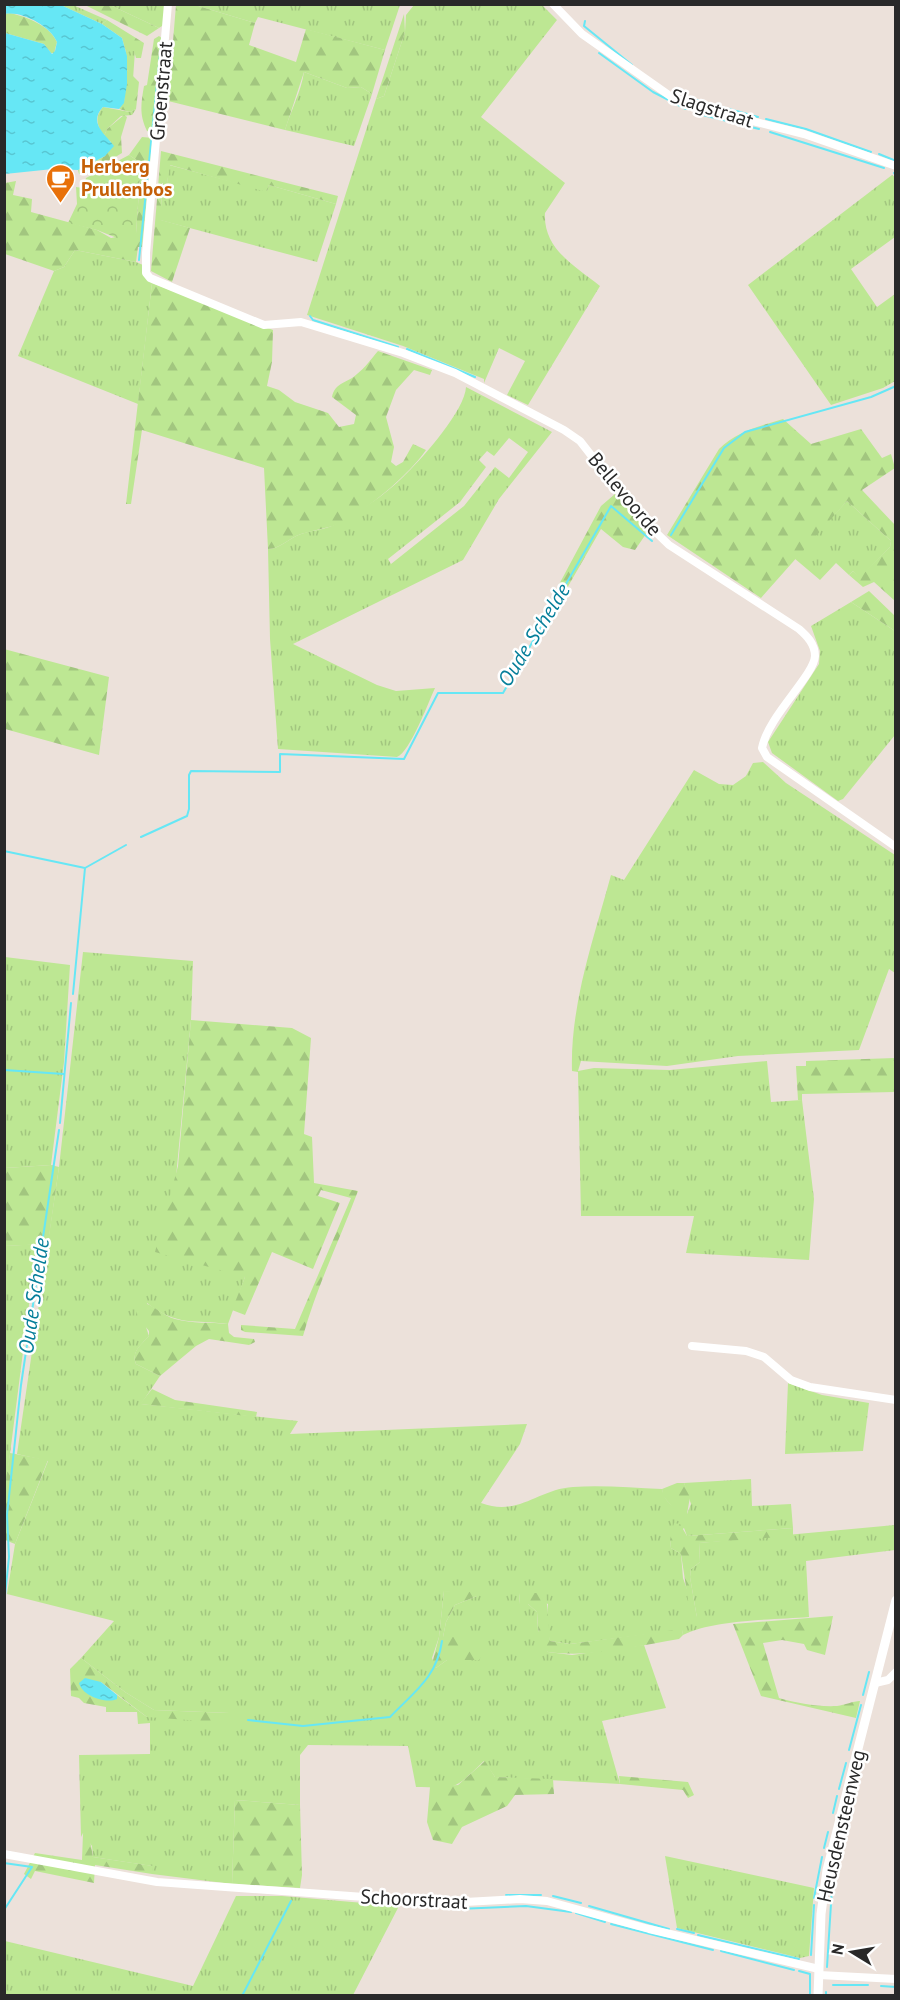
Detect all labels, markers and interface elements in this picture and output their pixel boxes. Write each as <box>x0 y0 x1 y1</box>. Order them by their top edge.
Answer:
street label: Groenstraat <box>144 40 178 142</box>
street label: Slagstraat <box>667 82 757 134</box>
place label: Herberg Prullenbos <box>81 153 172 202</box>
cafe icon: Herberg Prullenbos <box>44 162 76 204</box>
street label: Bellevoorde <box>582 447 668 541</box>
water label: Oude Schelde <box>491 578 576 691</box>
water label: Oude Schelde <box>12 1236 55 1356</box>
street label: Heusdensteenweg <box>811 1747 871 1905</box>
street label: Schoorstraat <box>360 1883 469 1915</box>
north arrow <box>822 1922 882 1982</box>
text: N <box>826 1942 848 1956</box>

